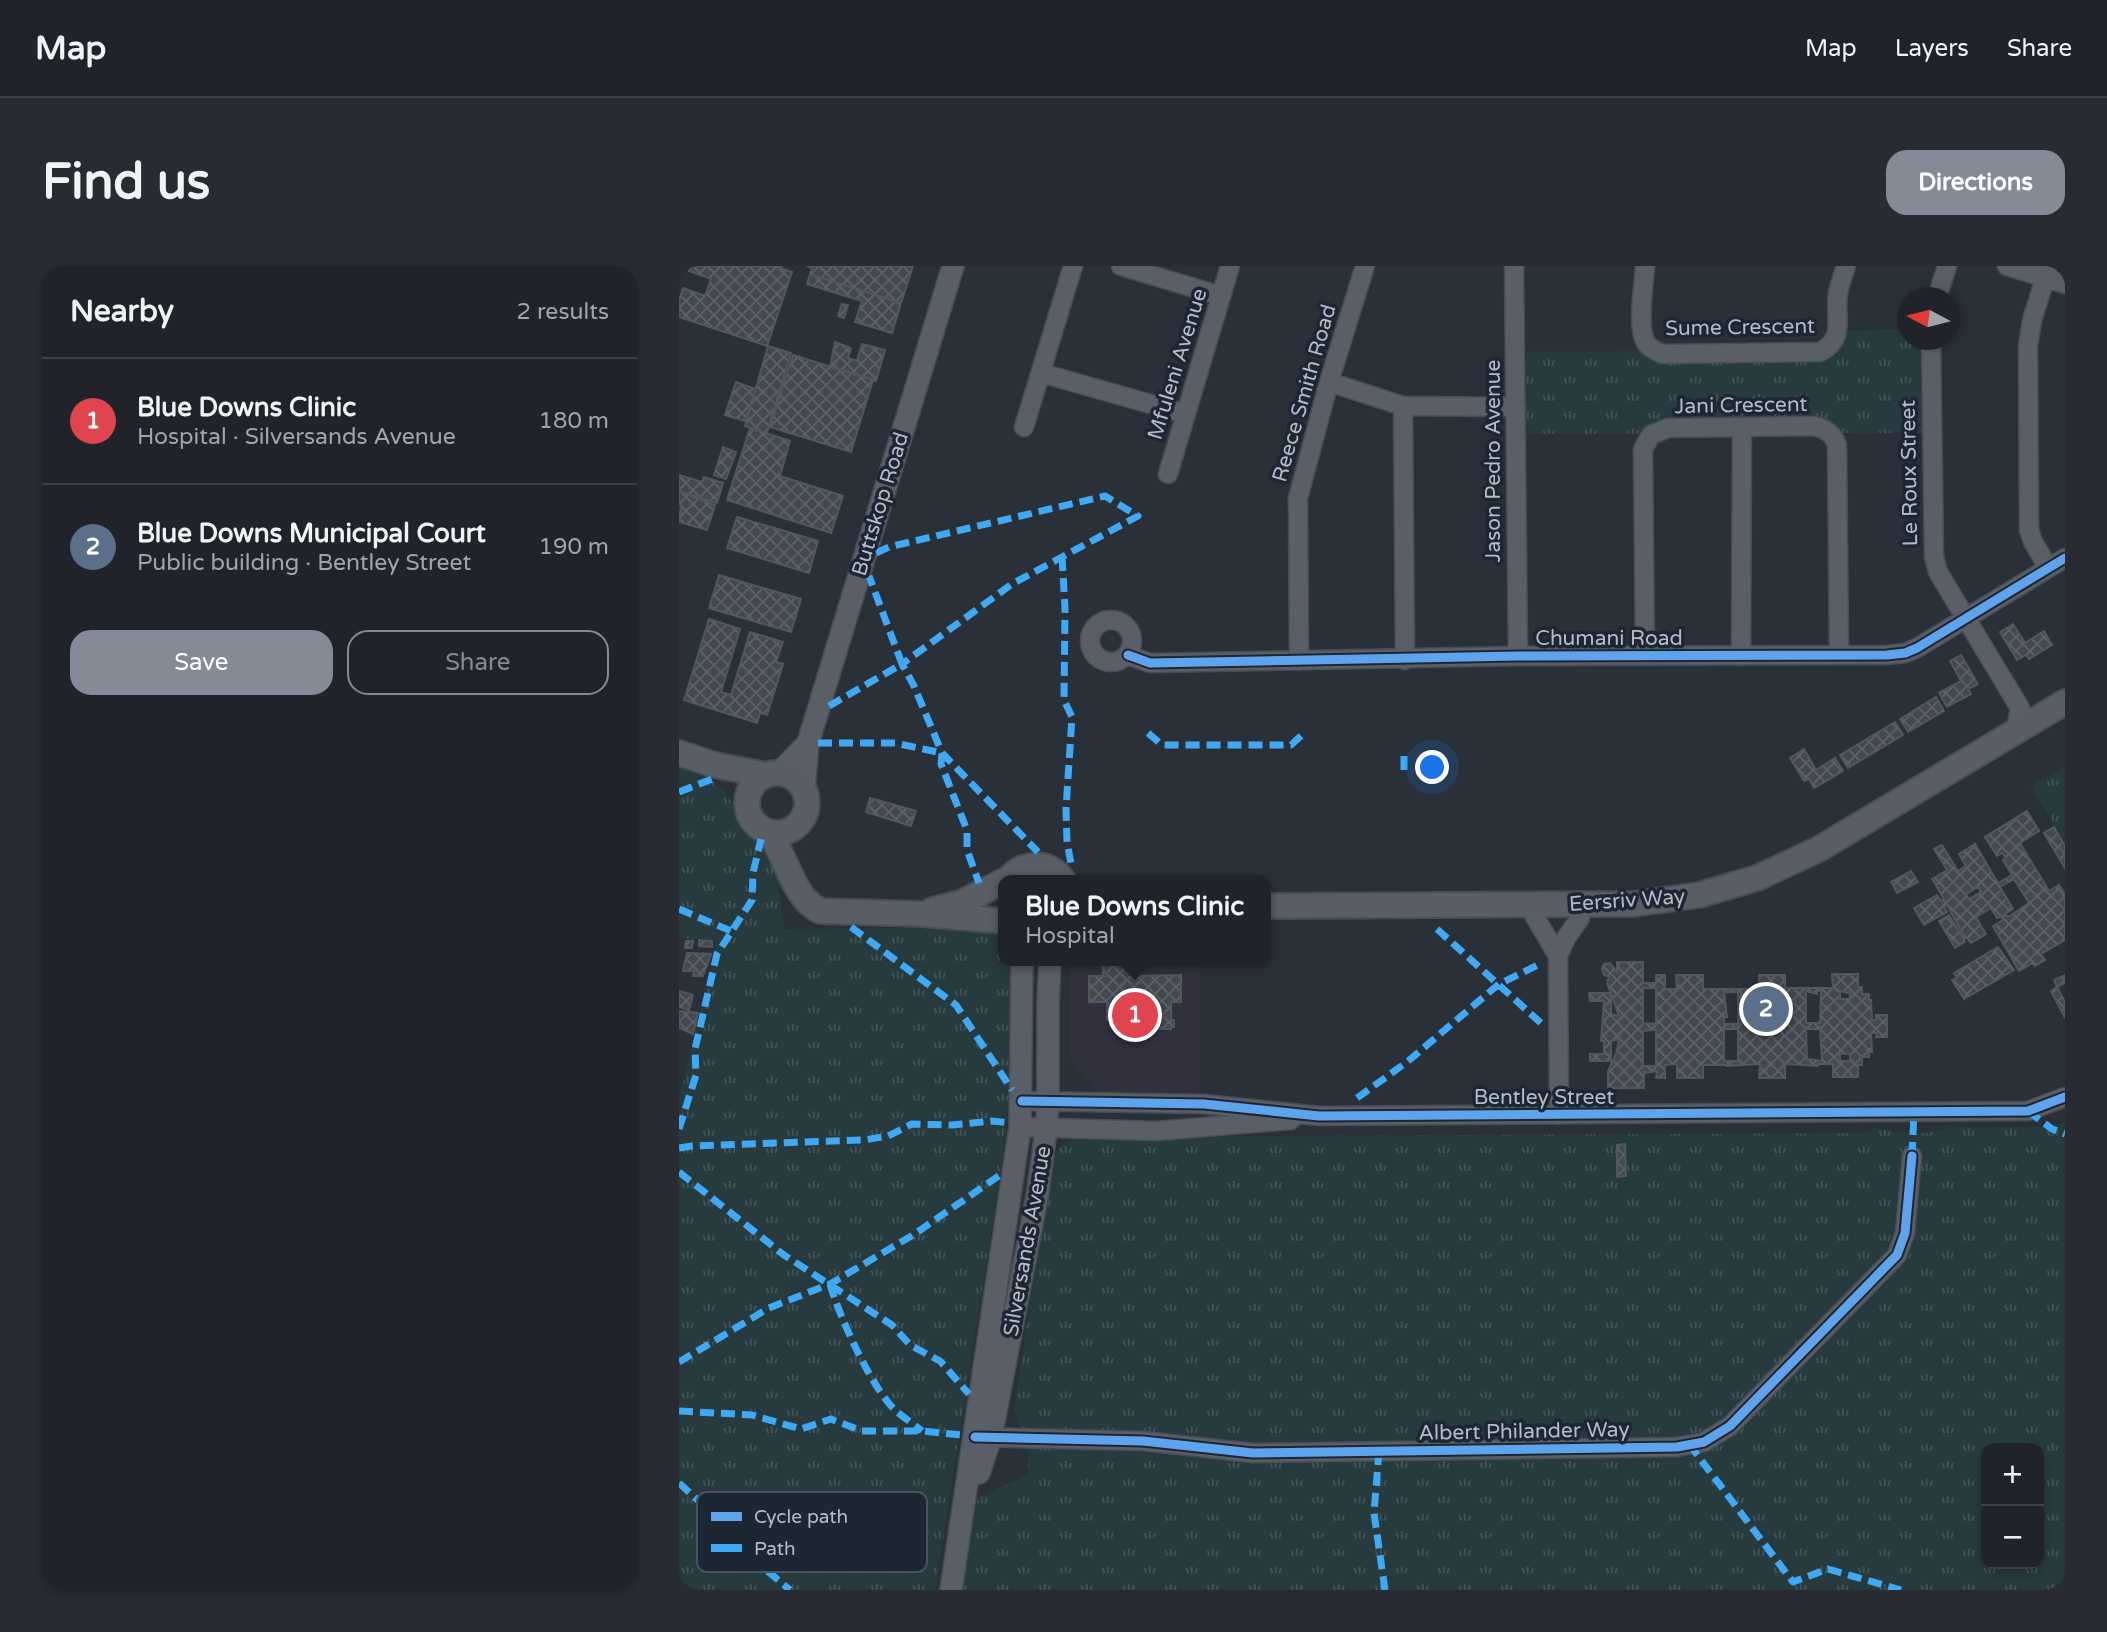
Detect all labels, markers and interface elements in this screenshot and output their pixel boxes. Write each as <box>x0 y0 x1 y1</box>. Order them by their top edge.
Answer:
text: Map <box>35 29 106 68</box>
text: Map <box>1805 34 1857 63</box>
text: Layers <box>1895 34 1969 63</box>
text: Share <box>2007 34 2072 63</box>
button: Directions <box>1886 150 2065 215</box>
text: Find us <box>42 153 210 212</box>
street label: Mfuleni Avenue <box>1143 285 1212 443</box>
north arrow <box>1897 287 1960 350</box>
text: Nearby <box>70 293 174 330</box>
text: 2 results <box>516 298 609 326</box>
street label: Reece Smith Road <box>1267 301 1342 485</box>
street label: Sume Crescent <box>1665 314 1815 341</box>
street label: Jason Pedro Avenue <box>1481 360 1506 562</box>
text: Blue Downs Clinic <box>137 392 356 423</box>
street label: Jani Crescent <box>1674 392 1808 419</box>
street label: Le Roux Street <box>1896 400 1923 546</box>
text: 1 <box>86 407 100 435</box>
text: 180 m <box>539 407 609 435</box>
text: Hospital · Silversands Avenue <box>137 423 456 451</box>
street label: Buttskop Road <box>847 429 914 579</box>
text: Blue Downs Municipal Court <box>137 518 486 549</box>
text: 2 <box>86 533 100 561</box>
text: 190 m <box>539 533 609 561</box>
text: Public building · Bentley Street <box>137 549 471 577</box>
street label: Chumani Road <box>1535 626 1683 651</box>
button: Save <box>70 630 333 695</box>
button: Share <box>347 630 609 695</box>
your location <box>1415 750 1449 784</box>
popup <box>998 875 1271 966</box>
street label: Eersriv Way <box>1568 884 1686 917</box>
text: Blue Downs Clinic <box>1025 891 1244 922</box>
text: Hospital <box>1025 922 1115 950</box>
pin: 2 <box>1743 983 1789 1035</box>
pin: 1 <box>1112 989 1158 1041</box>
street label: Bentley Street <box>1474 1085 1614 1110</box>
street label: Silversands Avenue <box>998 1144 1057 1338</box>
street label: Albert Philander Way <box>1418 1417 1630 1446</box>
map controls <box>1981 1443 2044 1569</box>
button: + <box>1981 1443 2044 1506</box>
legend <box>697 1492 927 1572</box>
text: Cycle path <box>754 1506 848 1528</box>
button: − <box>1981 1506 2044 1569</box>
text: Path <box>754 1538 796 1560</box>

